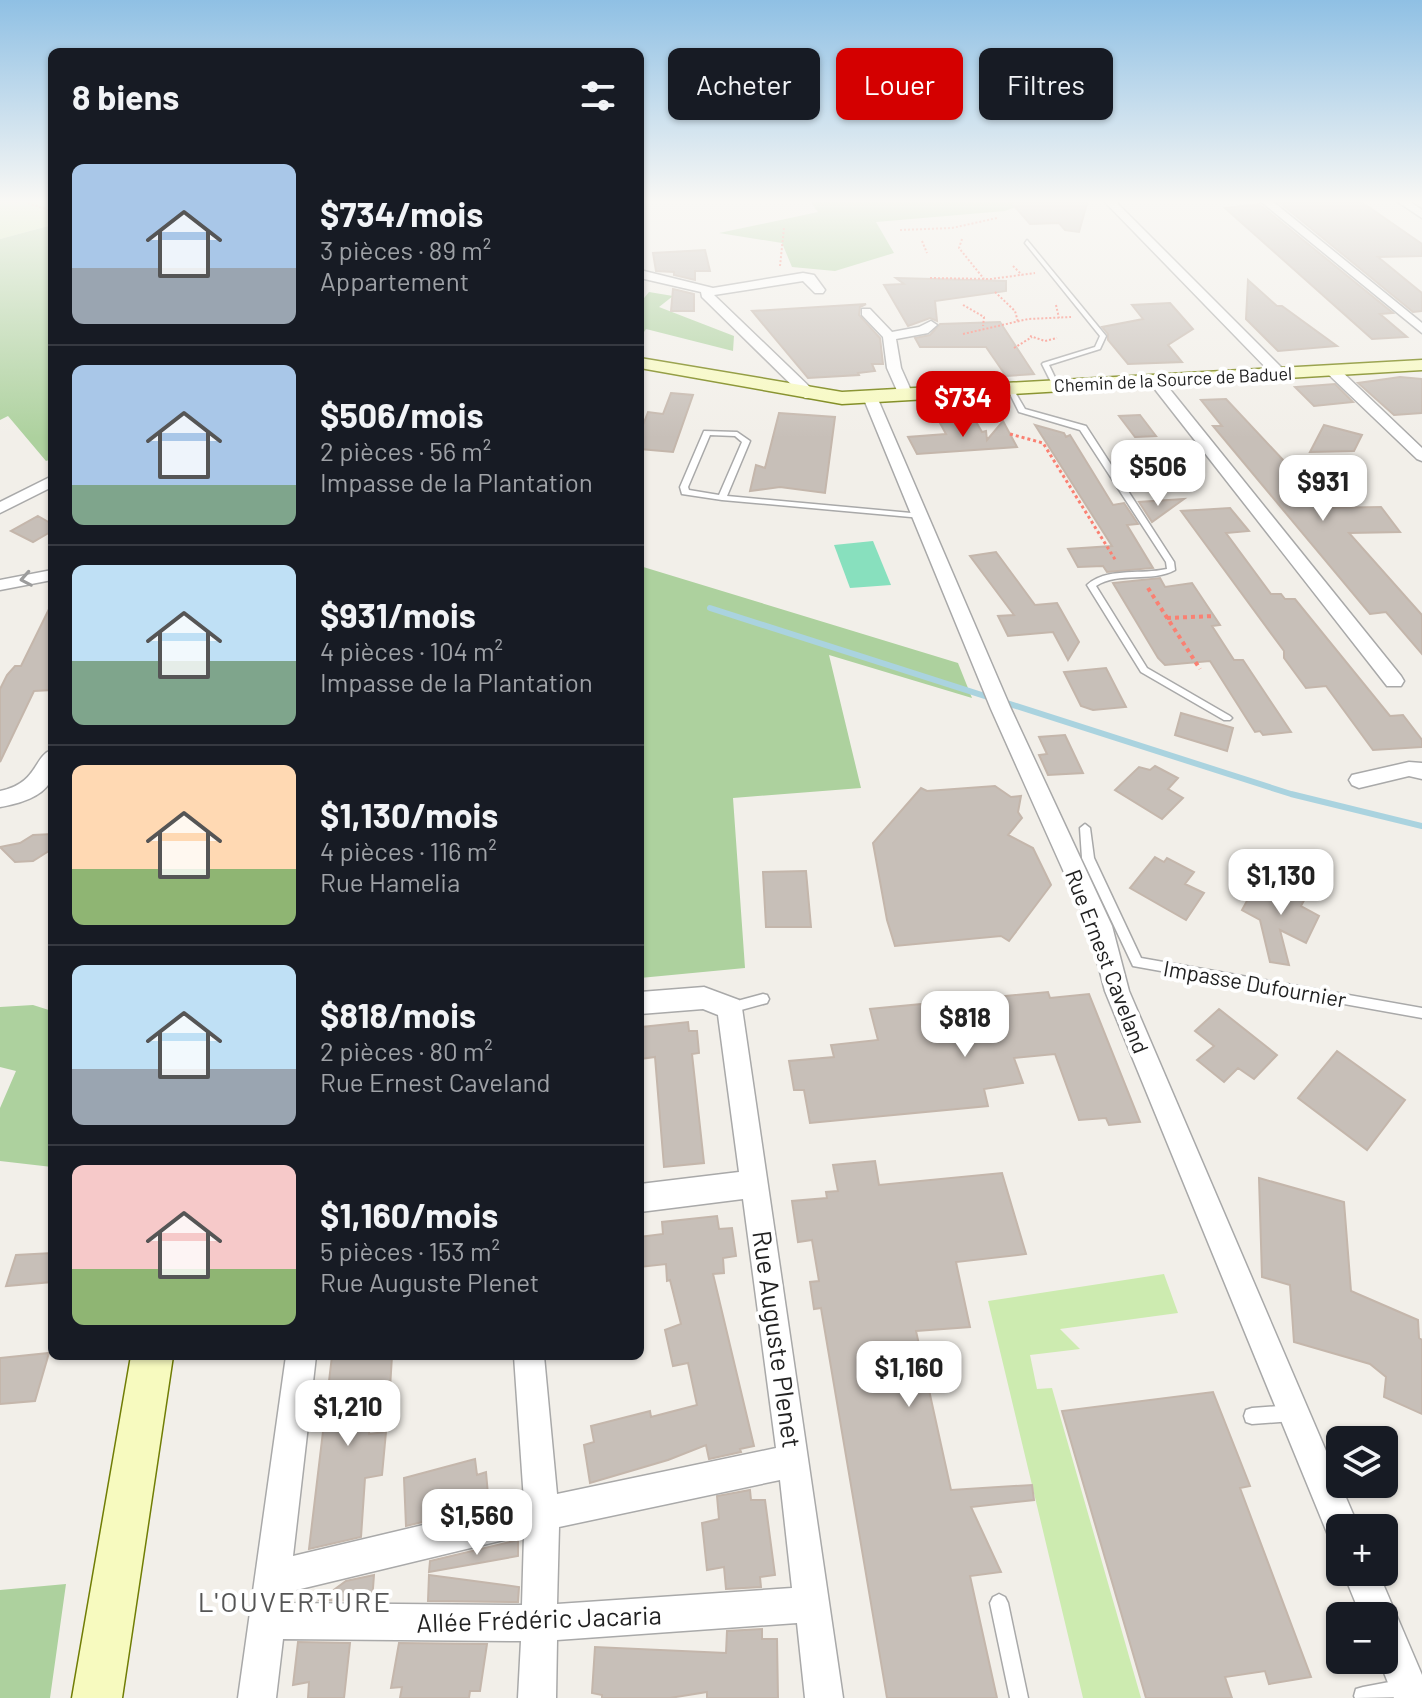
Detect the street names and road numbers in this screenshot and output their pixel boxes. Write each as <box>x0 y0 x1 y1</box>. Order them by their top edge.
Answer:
street label: Chemin de la Source de Baduel <box>1053 362 1293 396</box>
street label: Rue Ernest Caveland <box>1061 865 1155 1057</box>
street label: Impasse Dufournier <box>1162 954 1348 1012</box>
street label: Rue Auguste Plenet <box>747 1228 809 1450</box>
street label: Allée Frédéric Jacaria <box>416 1598 662 1638</box>

